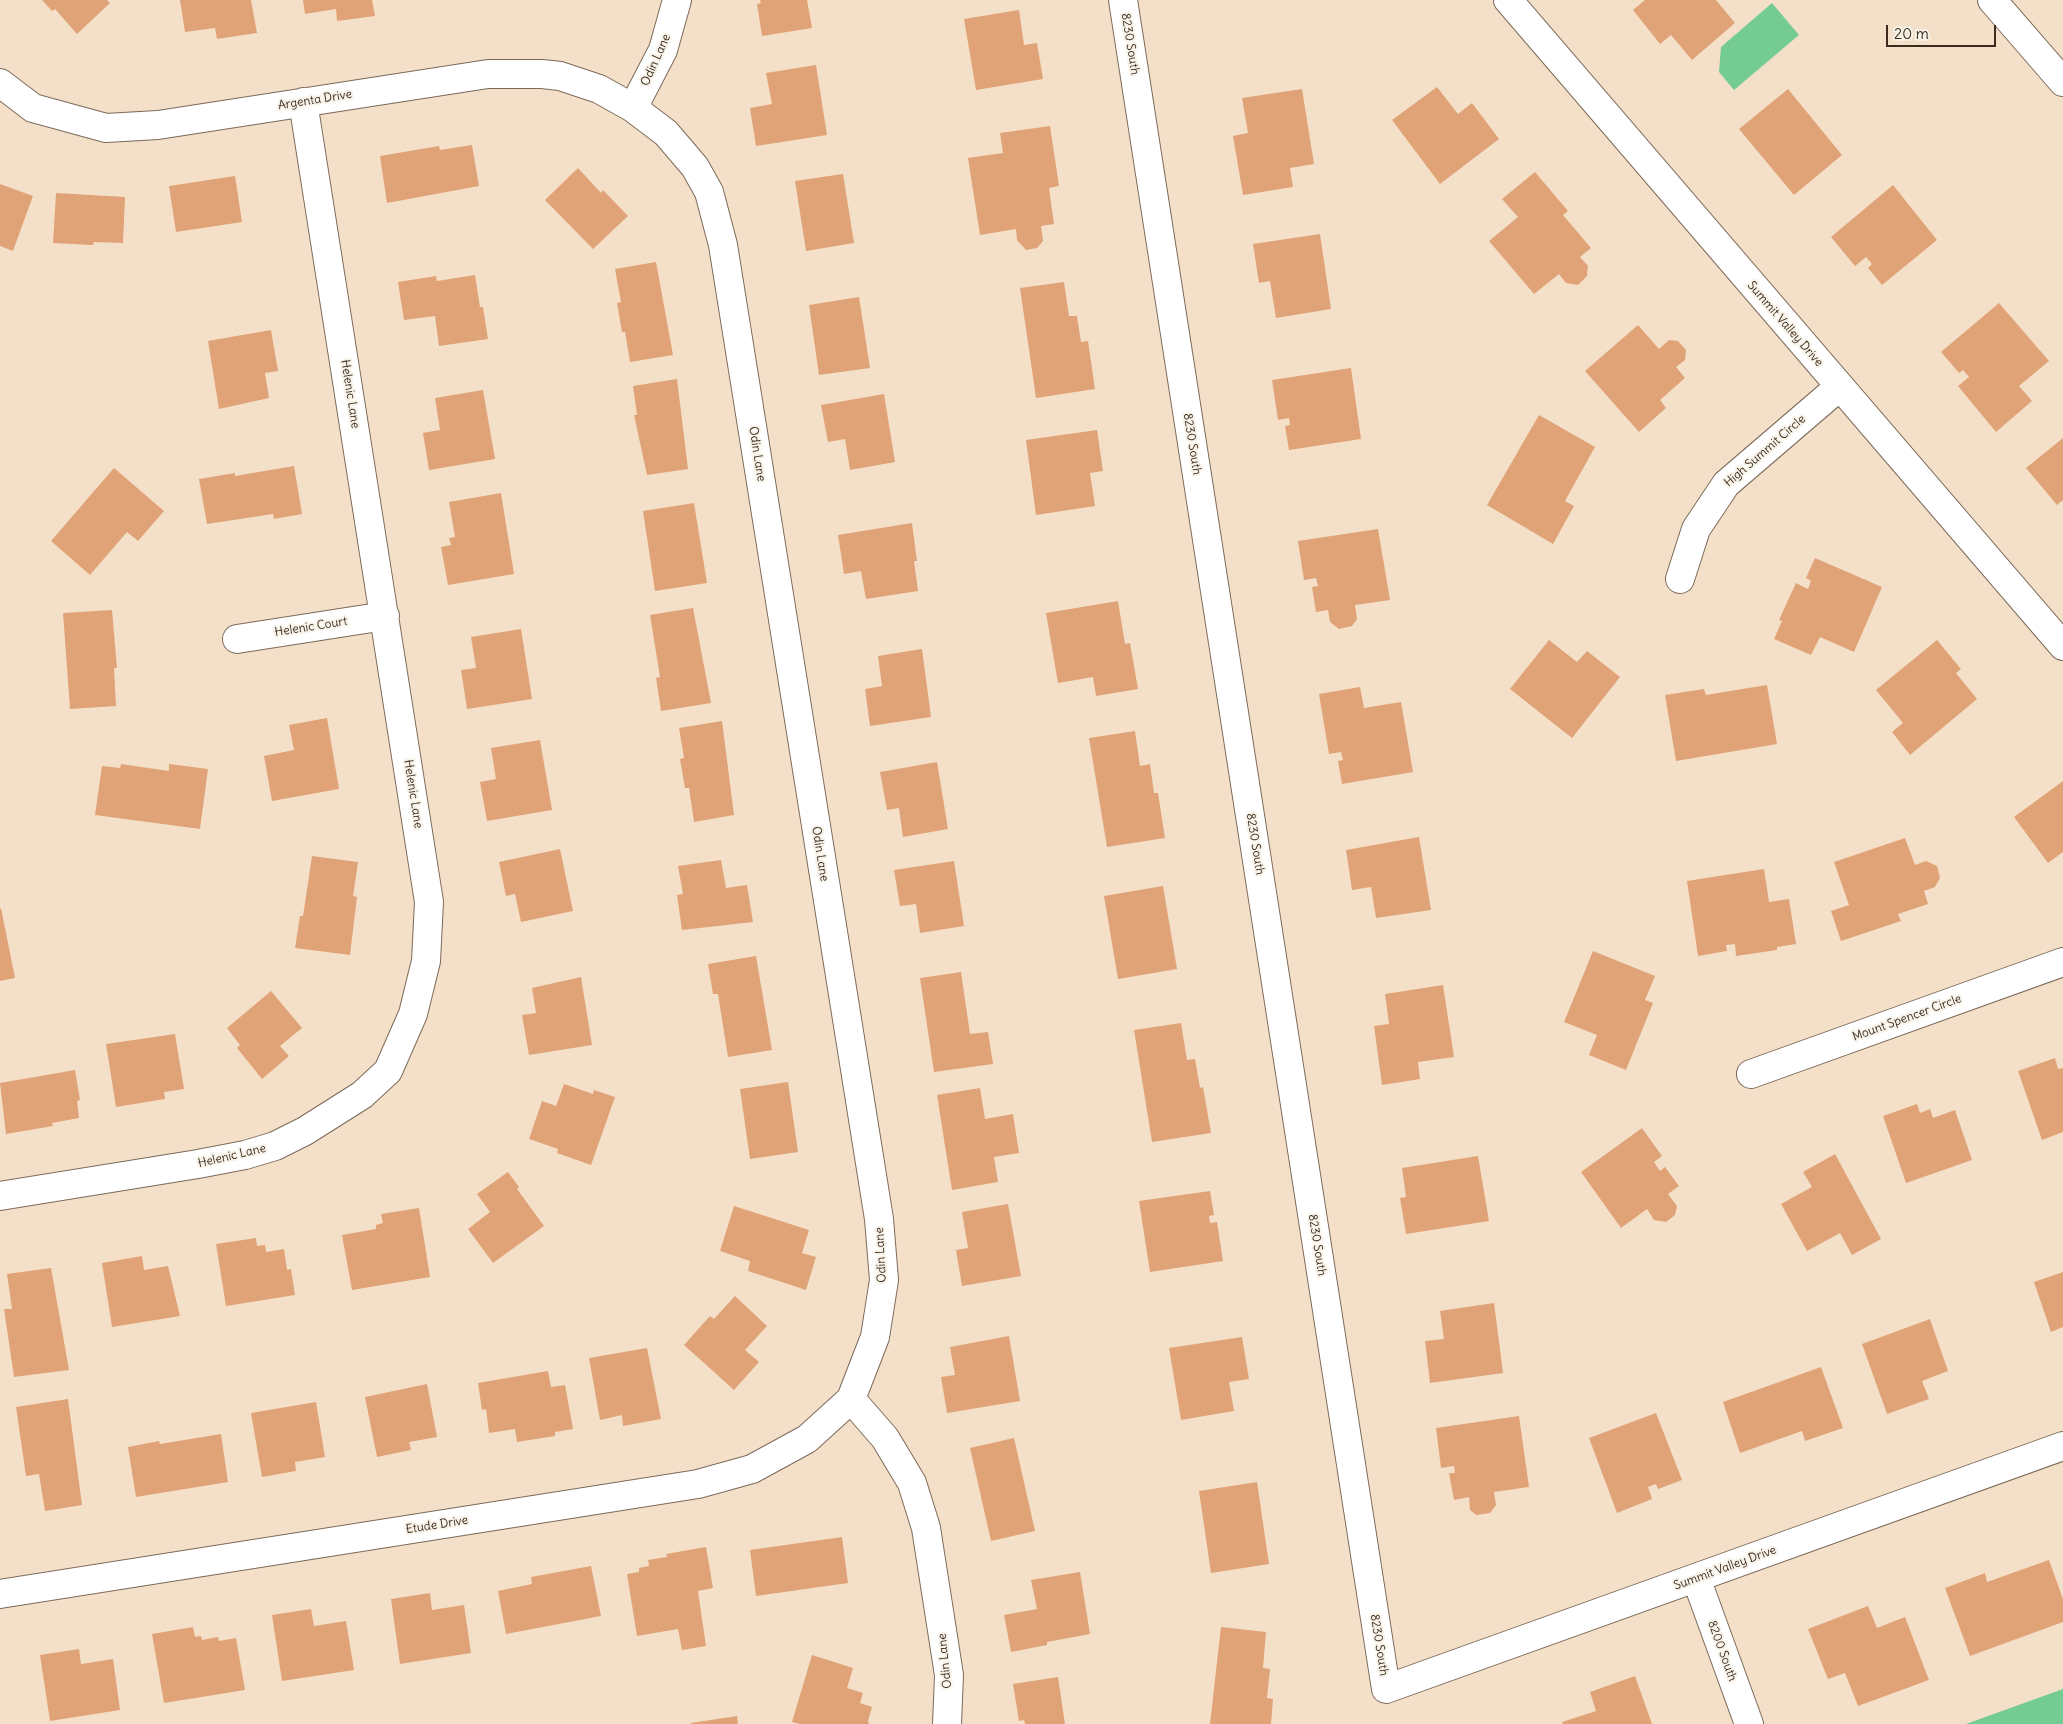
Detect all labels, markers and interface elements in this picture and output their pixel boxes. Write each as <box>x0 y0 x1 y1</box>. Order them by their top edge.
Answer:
street label: 8230 South <box>1118 12 1142 76</box>
scale bar <box>1888 15 1998 47</box>
text: 20 m <box>1894 24 1929 43</box>
street label: Odin Lane <box>638 32 674 88</box>
street label: Argenta Drive <box>277 87 353 113</box>
street label: Summit Valley Drive <box>1744 278 1826 370</box>
street label: Helenic Lane <box>337 359 363 429</box>
street label: 8230 South <box>1180 412 1204 476</box>
street label: High Summit Circle <box>1722 412 1808 490</box>
street label: Odin Lane <box>746 425 768 483</box>
street label: Helenic Court <box>274 614 348 640</box>
street label: Helenic Lane <box>400 759 426 829</box>
street label: 8230 South <box>1243 812 1267 876</box>
street label: Odin Lane <box>809 825 831 883</box>
street label: Mount Spencer Circle <box>1851 992 1963 1044</box>
street label: Helenic Lane <box>197 1141 267 1171</box>
street label: 8230 South <box>1305 1213 1329 1277</box>
street label: Odin Lane <box>872 1227 890 1283</box>
street label: Etude Drive <box>405 1513 469 1537</box>
street label: Summit Valley Drive <box>1672 1543 1778 1593</box>
street label: 8230 South <box>1367 1613 1391 1677</box>
street label: 8200 South <box>1704 1619 1740 1683</box>
street label: Odin Lane <box>935 1633 955 1689</box>

